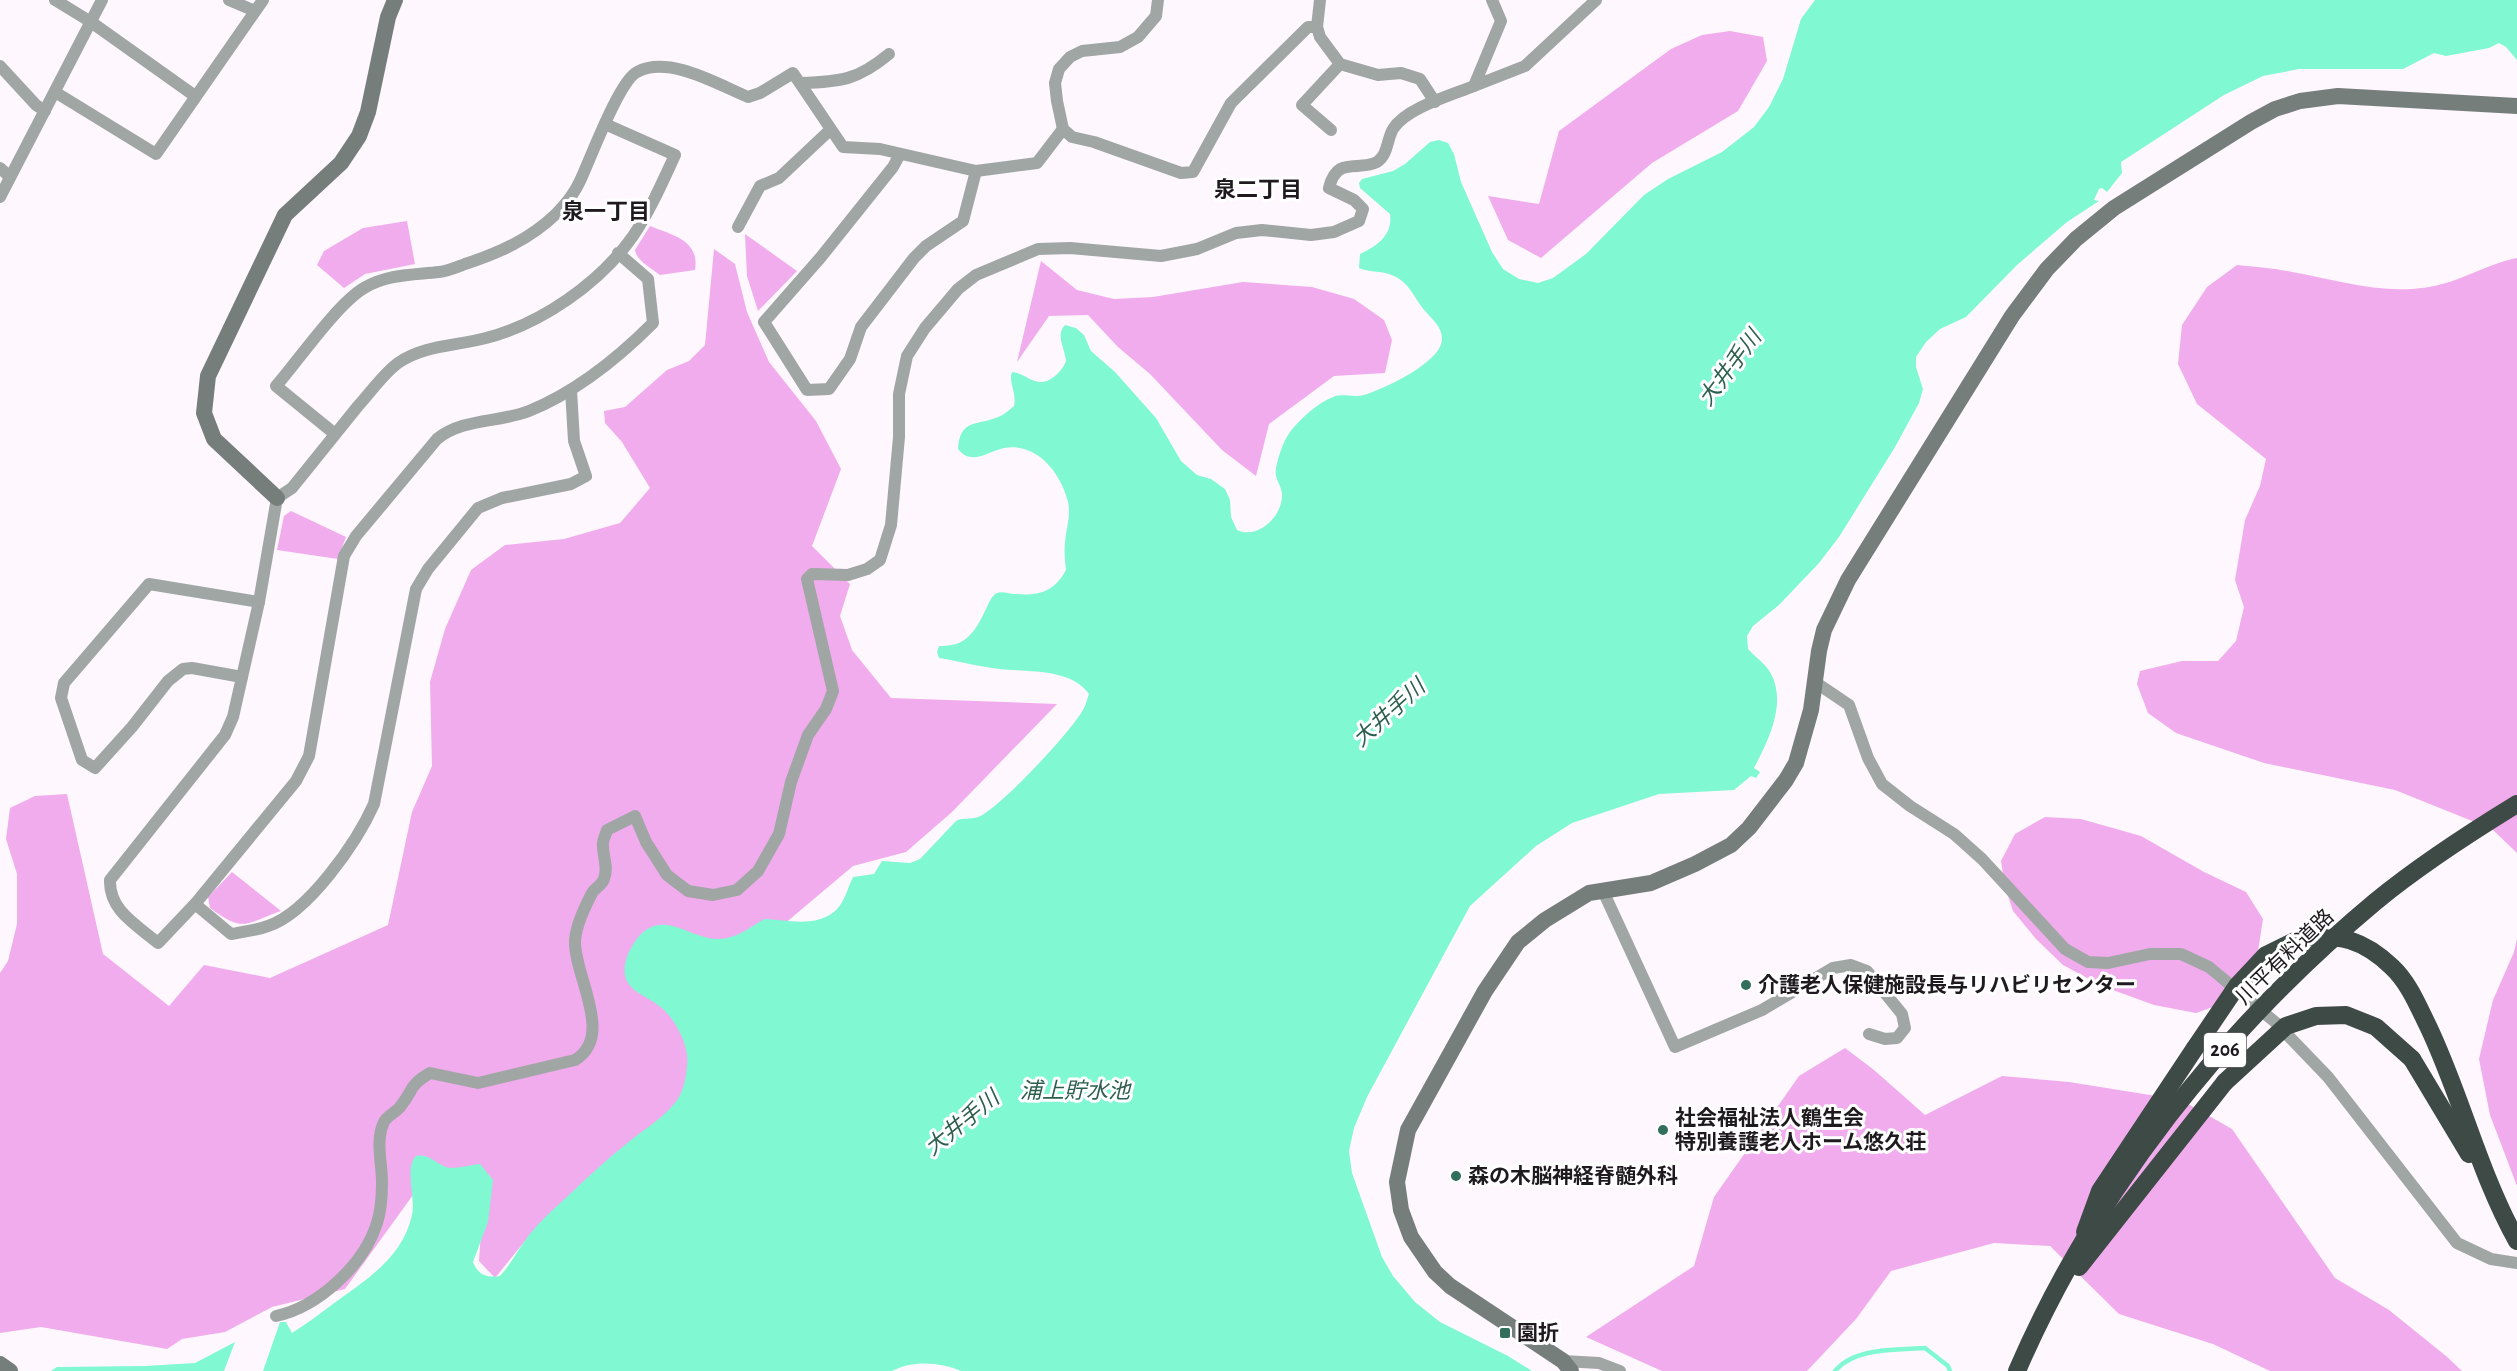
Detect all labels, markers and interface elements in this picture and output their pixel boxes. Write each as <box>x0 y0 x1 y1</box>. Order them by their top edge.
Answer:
district label: 泉二丁目 <box>1214 178 1302 201</box>
district label: 泉一丁目 <box>562 200 650 223</box>
water label: 大井手川 <box>1694 324 1766 410</box>
water label: 大井手川 <box>1348 673 1431 751</box>
street label: 川平有料道路 <box>2232 905 2338 1008</box>
place label: 介護老人保健施設長与リハビリセンター <box>1758 973 2136 996</box>
marker: 介護老人保健施設長与リハビリセンター <box>1739 978 1753 992</box>
road number: 206 <box>2204 1033 2246 1067</box>
water label: 浦上貯水池 <box>1020 1079 1132 1102</box>
water label: 大井手川 <box>920 1085 1005 1159</box>
place label: 社会福祉法人鶴生会 特別養護老人ホーム悠久荘 <box>1675 1106 1926 1153</box>
marker: 社会福祉法人鶴生会 特別養護老人ホーム悠久荘 <box>1656 1123 1670 1137</box>
place label: 森の木脳神経脊髄外科 <box>1468 1164 1678 1187</box>
marker: 森の木脳神経脊髄外科 <box>1449 1169 1463 1183</box>
place label: 園折 <box>1517 1322 1559 1344</box>
marker: 園折 <box>1498 1326 1512 1340</box>

